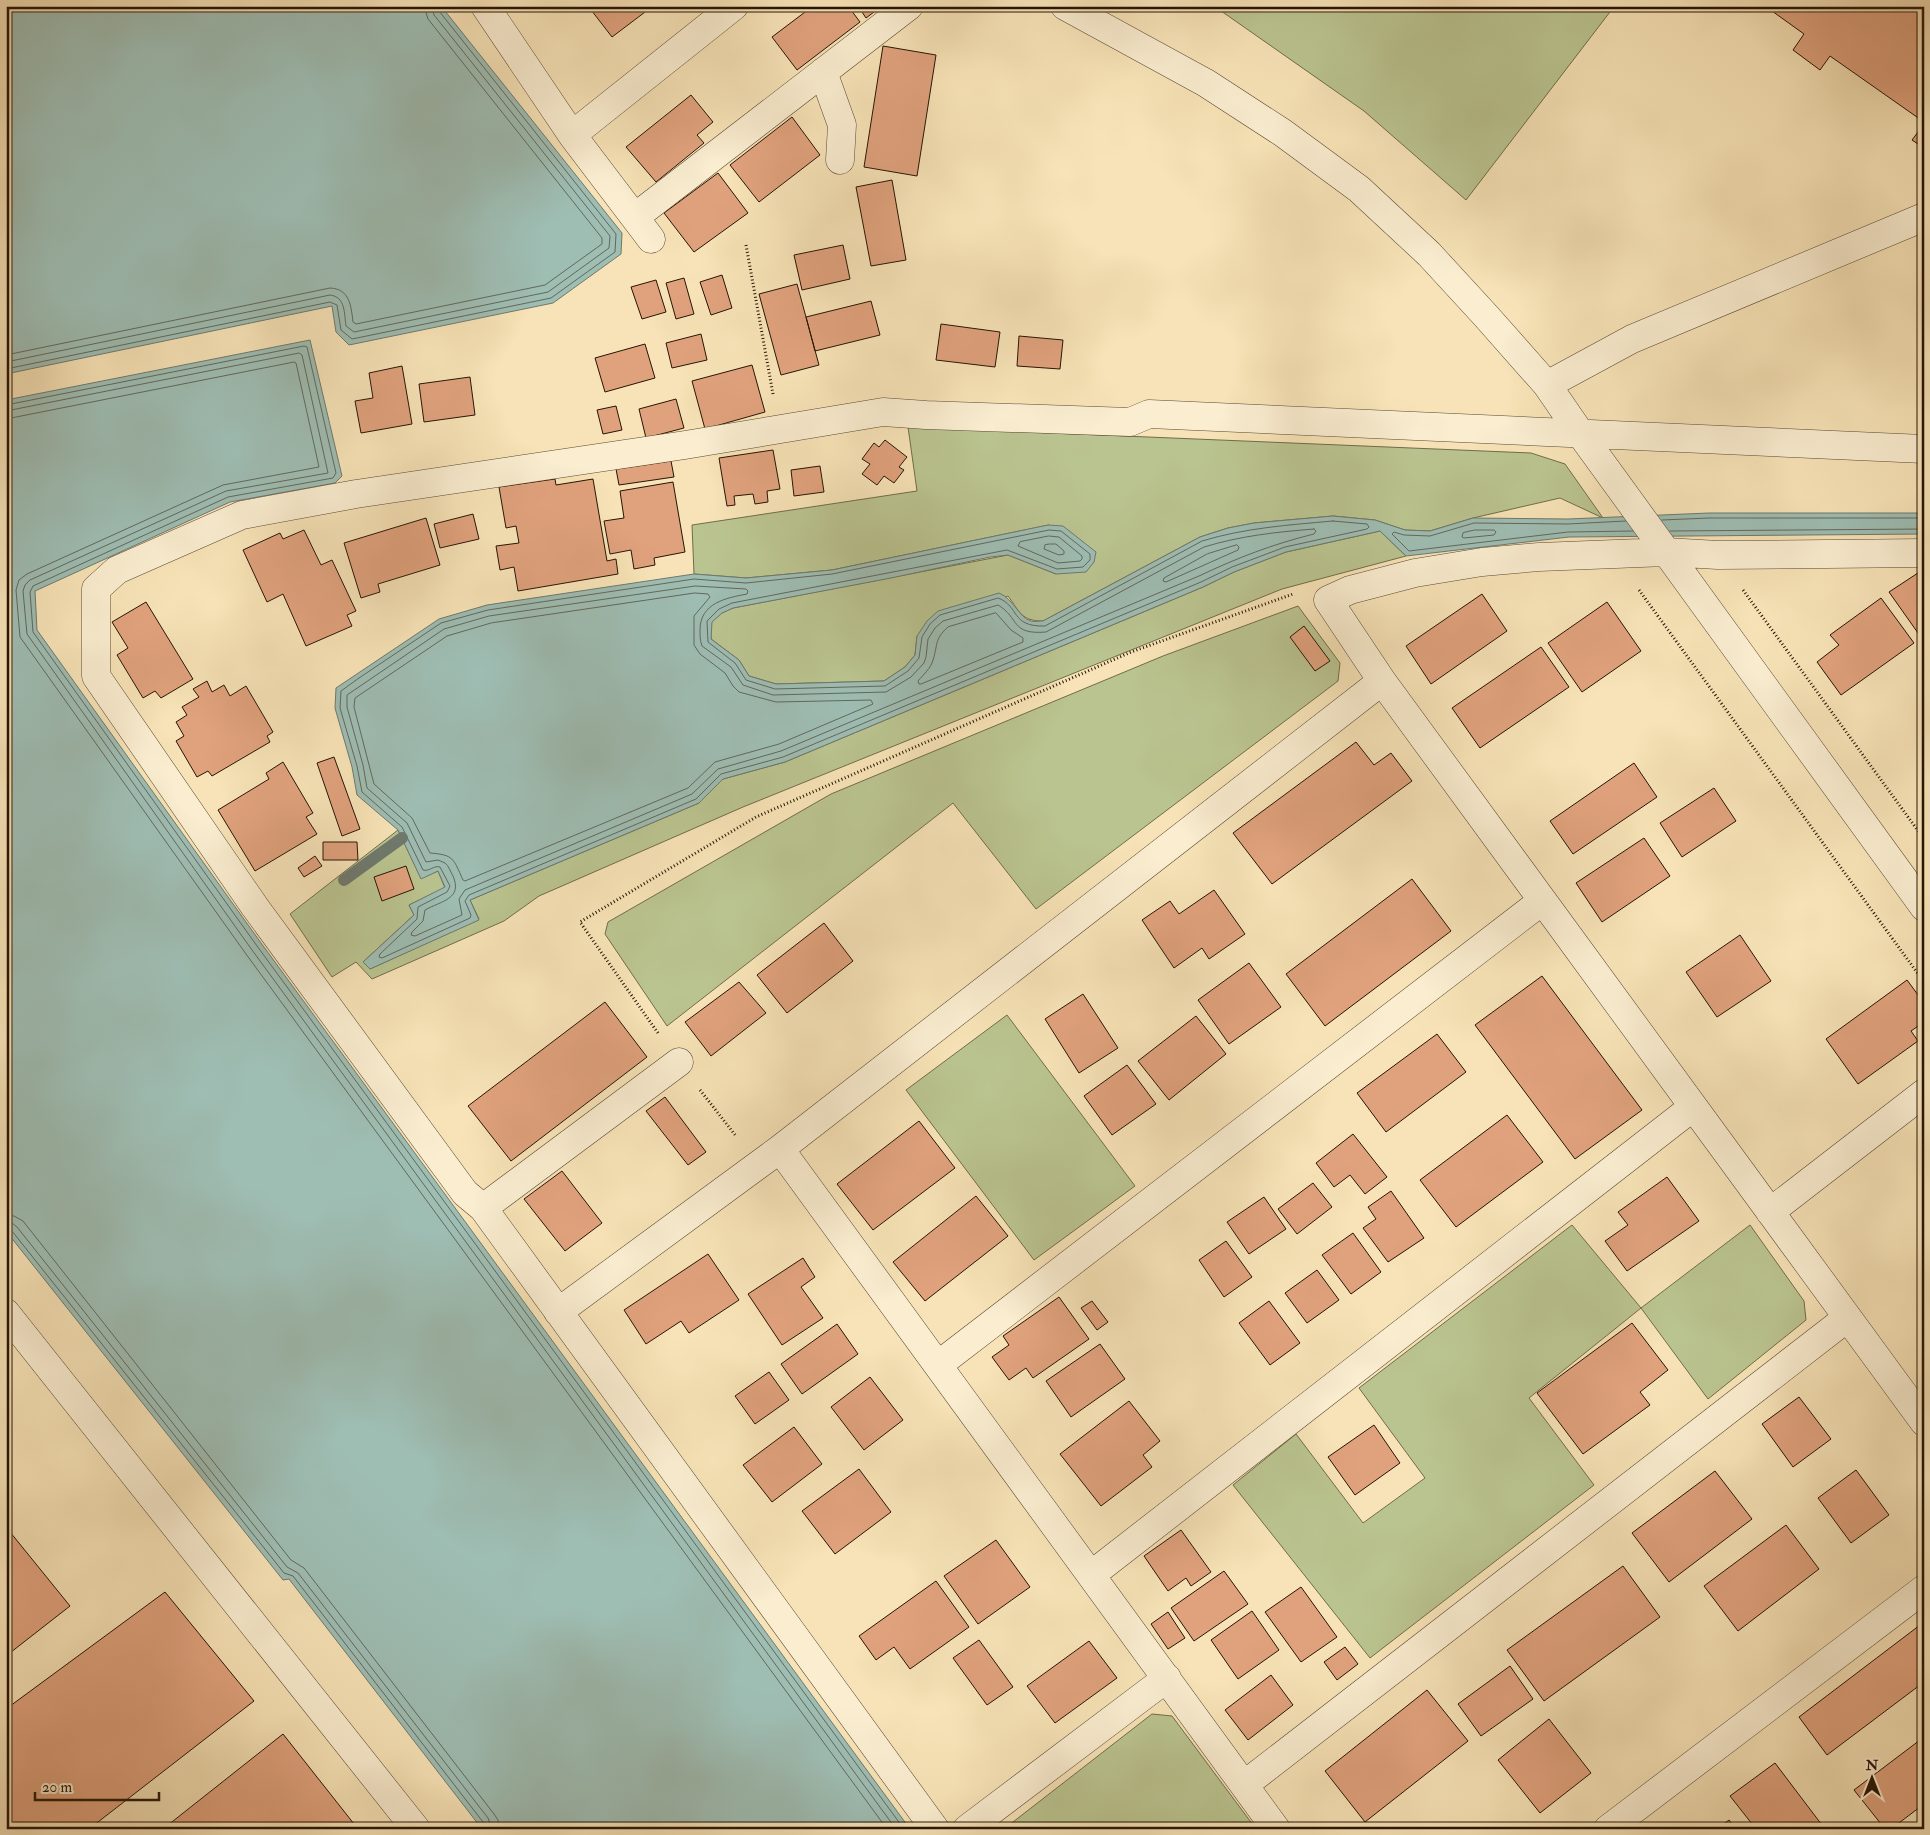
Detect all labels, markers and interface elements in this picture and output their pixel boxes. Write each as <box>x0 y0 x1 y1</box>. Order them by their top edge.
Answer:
north arrow <box>1848 1752 1898 1802</box>
text: N <box>1865 1757 1879 1774</box>
scale bar <box>35 1770 159 1802</box>
text: 20 m <box>42 1778 72 1797</box>

